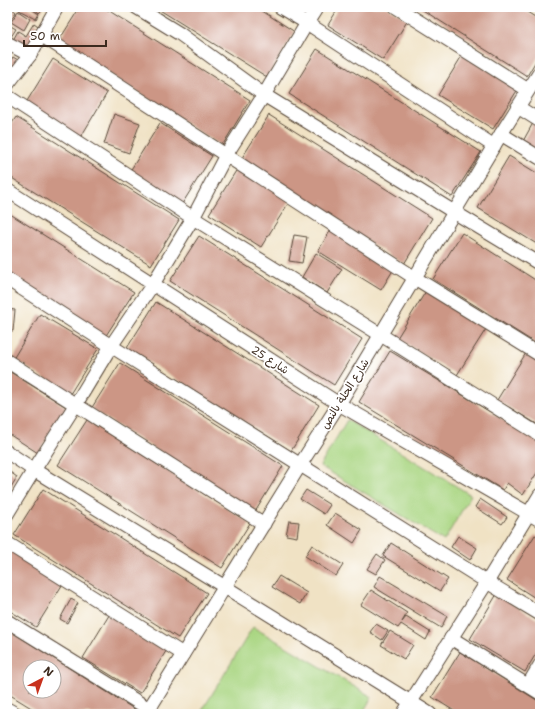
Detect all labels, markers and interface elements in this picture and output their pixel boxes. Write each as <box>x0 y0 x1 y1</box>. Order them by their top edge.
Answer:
scale bar <box>24 22 106 48</box>
text: 50 m <box>30 28 60 44</box>
street label: شارع 25 <box>248 342 292 379</box>
street label: شارع الحلة بالنص <box>317 356 373 432</box>
north arrow <box>22 659 62 699</box>
text: N <box>40 663 57 681</box>

